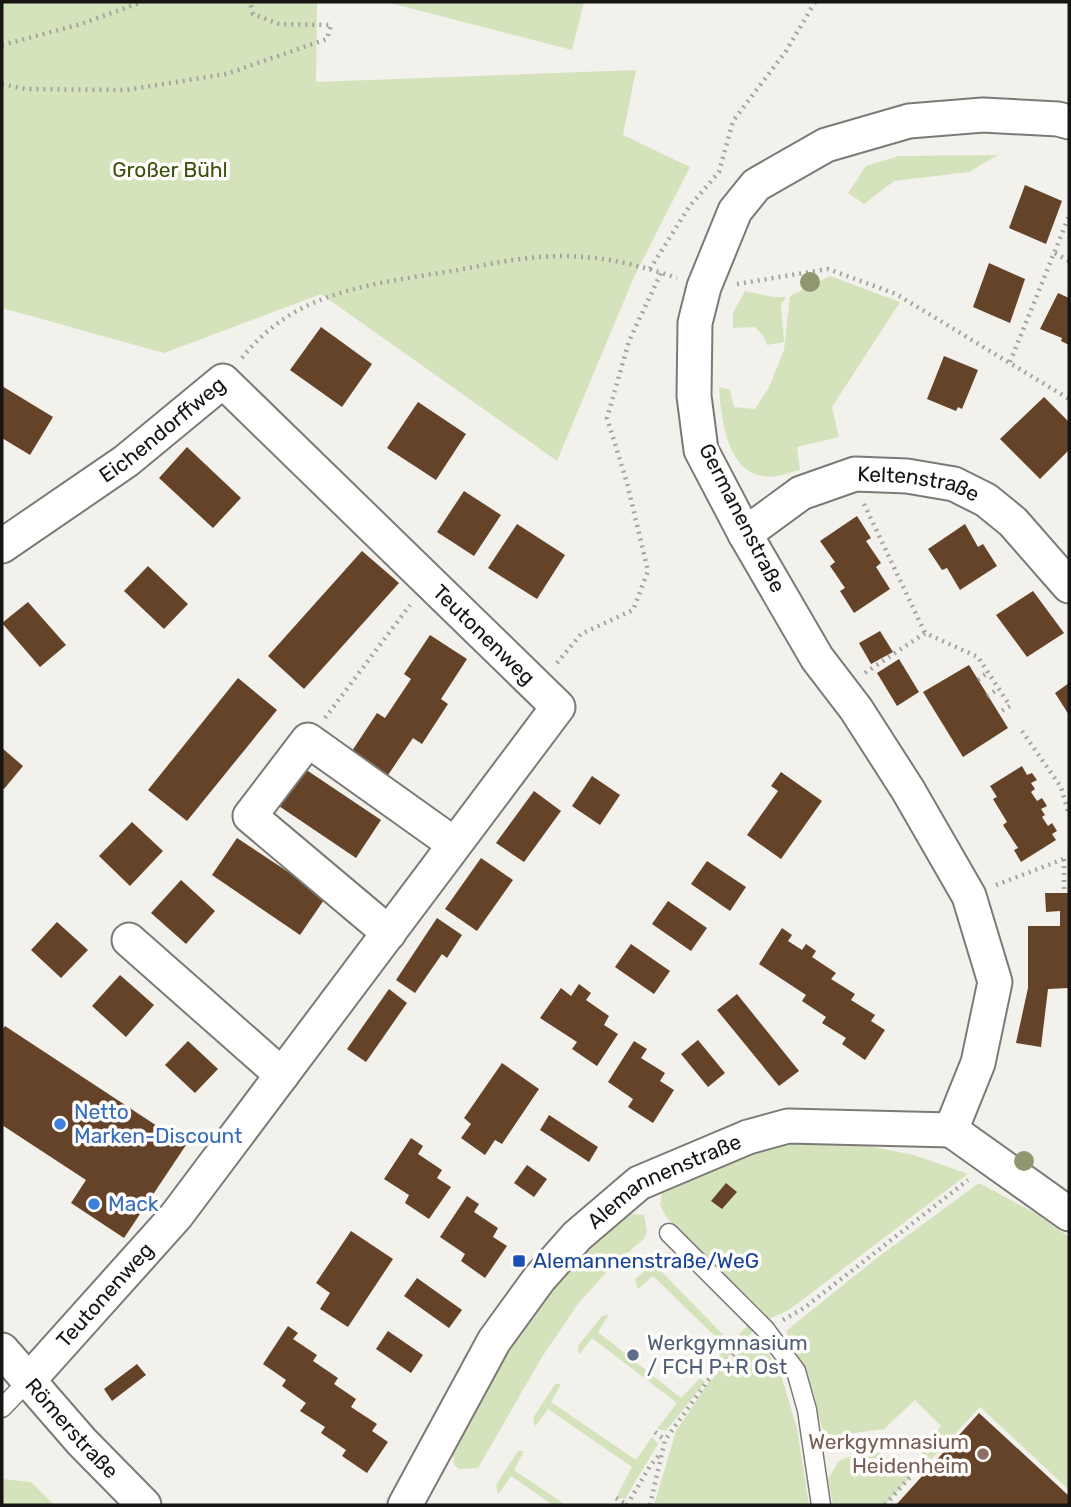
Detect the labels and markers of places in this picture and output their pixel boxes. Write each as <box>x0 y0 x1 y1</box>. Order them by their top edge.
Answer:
place label: Netto Marken-Discount <box>74 1099 242 1148</box>
marker: Netto Marken-Discount <box>52 1116 68 1132</box>
place label: Mack <box>108 1191 159 1216</box>
marker: Mack <box>86 1196 102 1212</box>
place label: Alemannenstraße/WeG <box>533 1248 759 1273</box>
marker: Alemannenstraße/WeG <box>511 1253 527 1269</box>
place label: Werkgymnasium / FCH P+R Ost <box>647 1330 808 1379</box>
marker: Werkgymnasium / FCH P+R Ost <box>625 1347 641 1363</box>
place label: Werkgymnasium Heidenheim <box>808 1429 969 1478</box>
marker: Werkgymnasium Heidenheim <box>975 1446 991 1462</box>

